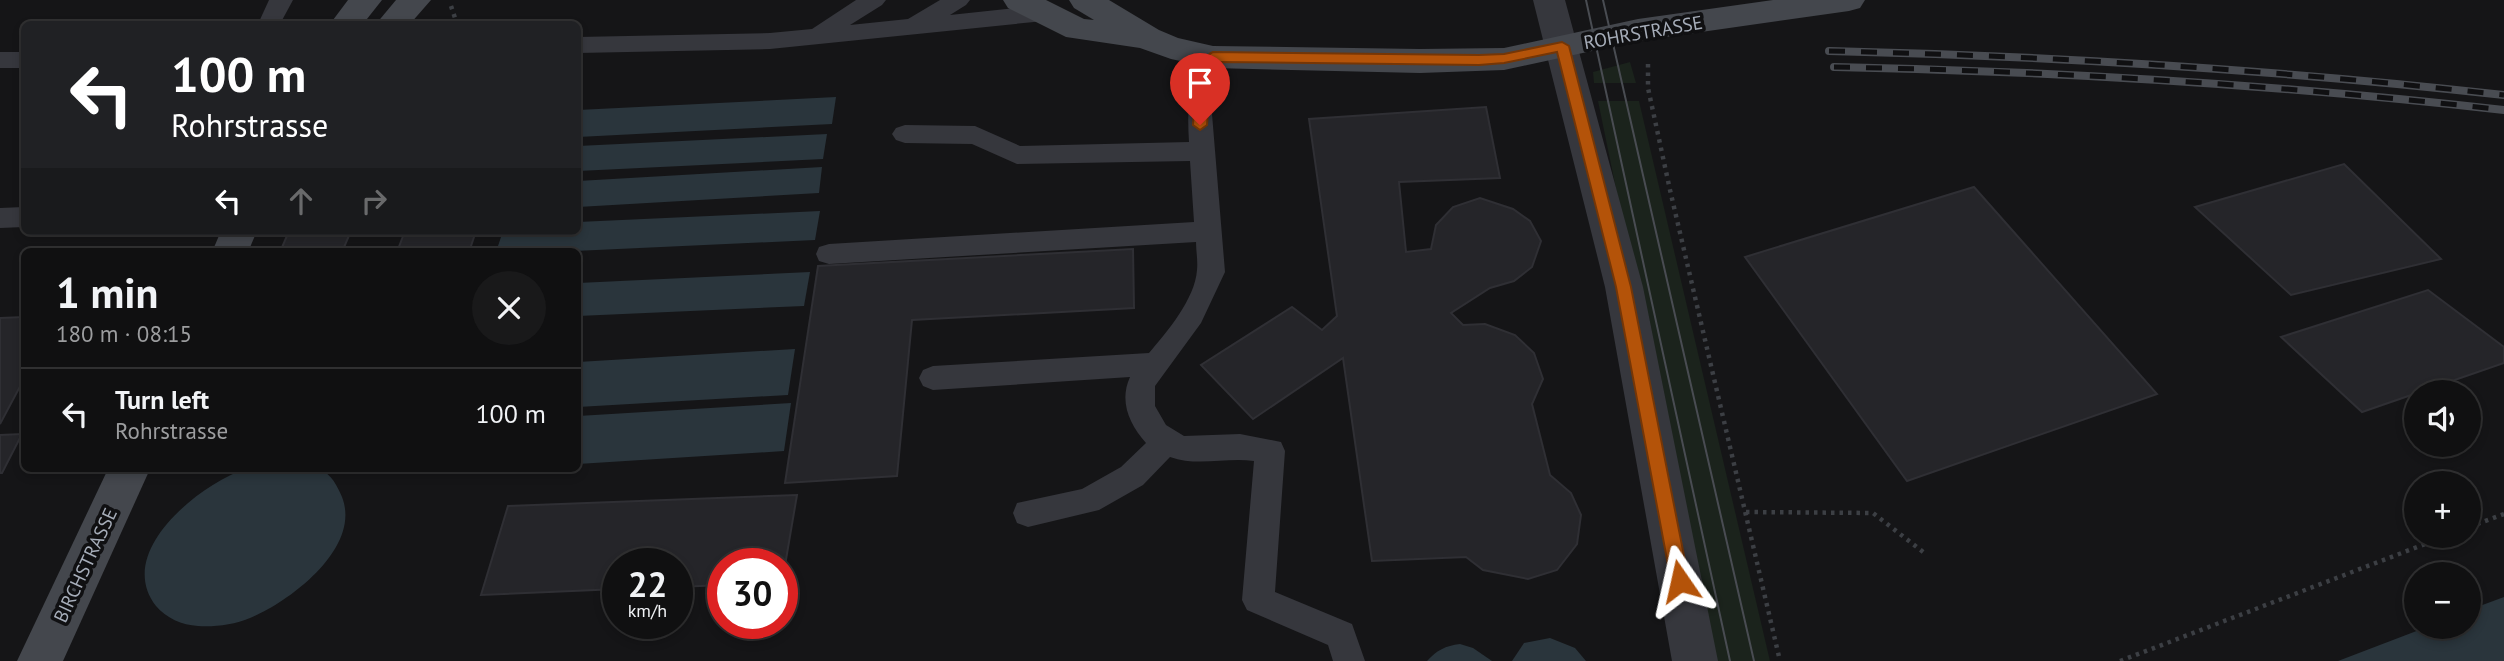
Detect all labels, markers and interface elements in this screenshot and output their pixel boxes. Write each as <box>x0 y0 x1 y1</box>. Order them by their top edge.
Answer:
street label: ROHRSTRASSE <box>1582 10 1704 54</box>
text: 100 m <box>171 42 306 106</box>
icon: left <box>56 49 147 140</box>
pin <box>1170 53 1230 125</box>
icon: arrive <box>1181 64 1219 102</box>
text: Rohrstrasse <box>171 104 328 146</box>
icon: left <box>209 182 247 220</box>
icon: ahead <box>282 182 320 220</box>
icon: right <box>355 182 393 220</box>
text: 1 min <box>56 265 158 320</box>
button: close <box>472 271 546 345</box>
text: 180 m · 08:15 <box>56 319 192 348</box>
map controls <box>2404 380 2481 639</box>
button: sound <box>2404 380 2481 457</box>
text: Turn left <box>115 383 209 416</box>
icon: left <box>56 395 94 433</box>
text: 100 m <box>475 397 546 430</box>
text: Rohrstrasse <box>115 416 228 445</box>
button: + <box>2404 471 2481 548</box>
street label: BIRCHSTRASSE <box>48 504 122 626</box>
position arrow <box>1643 544 1717 618</box>
speed limit sign: 30 <box>707 548 798 639</box>
text: 22 <box>628 561 667 607</box>
button: − <box>2404 562 2481 639</box>
text: km/h <box>628 599 667 622</box>

